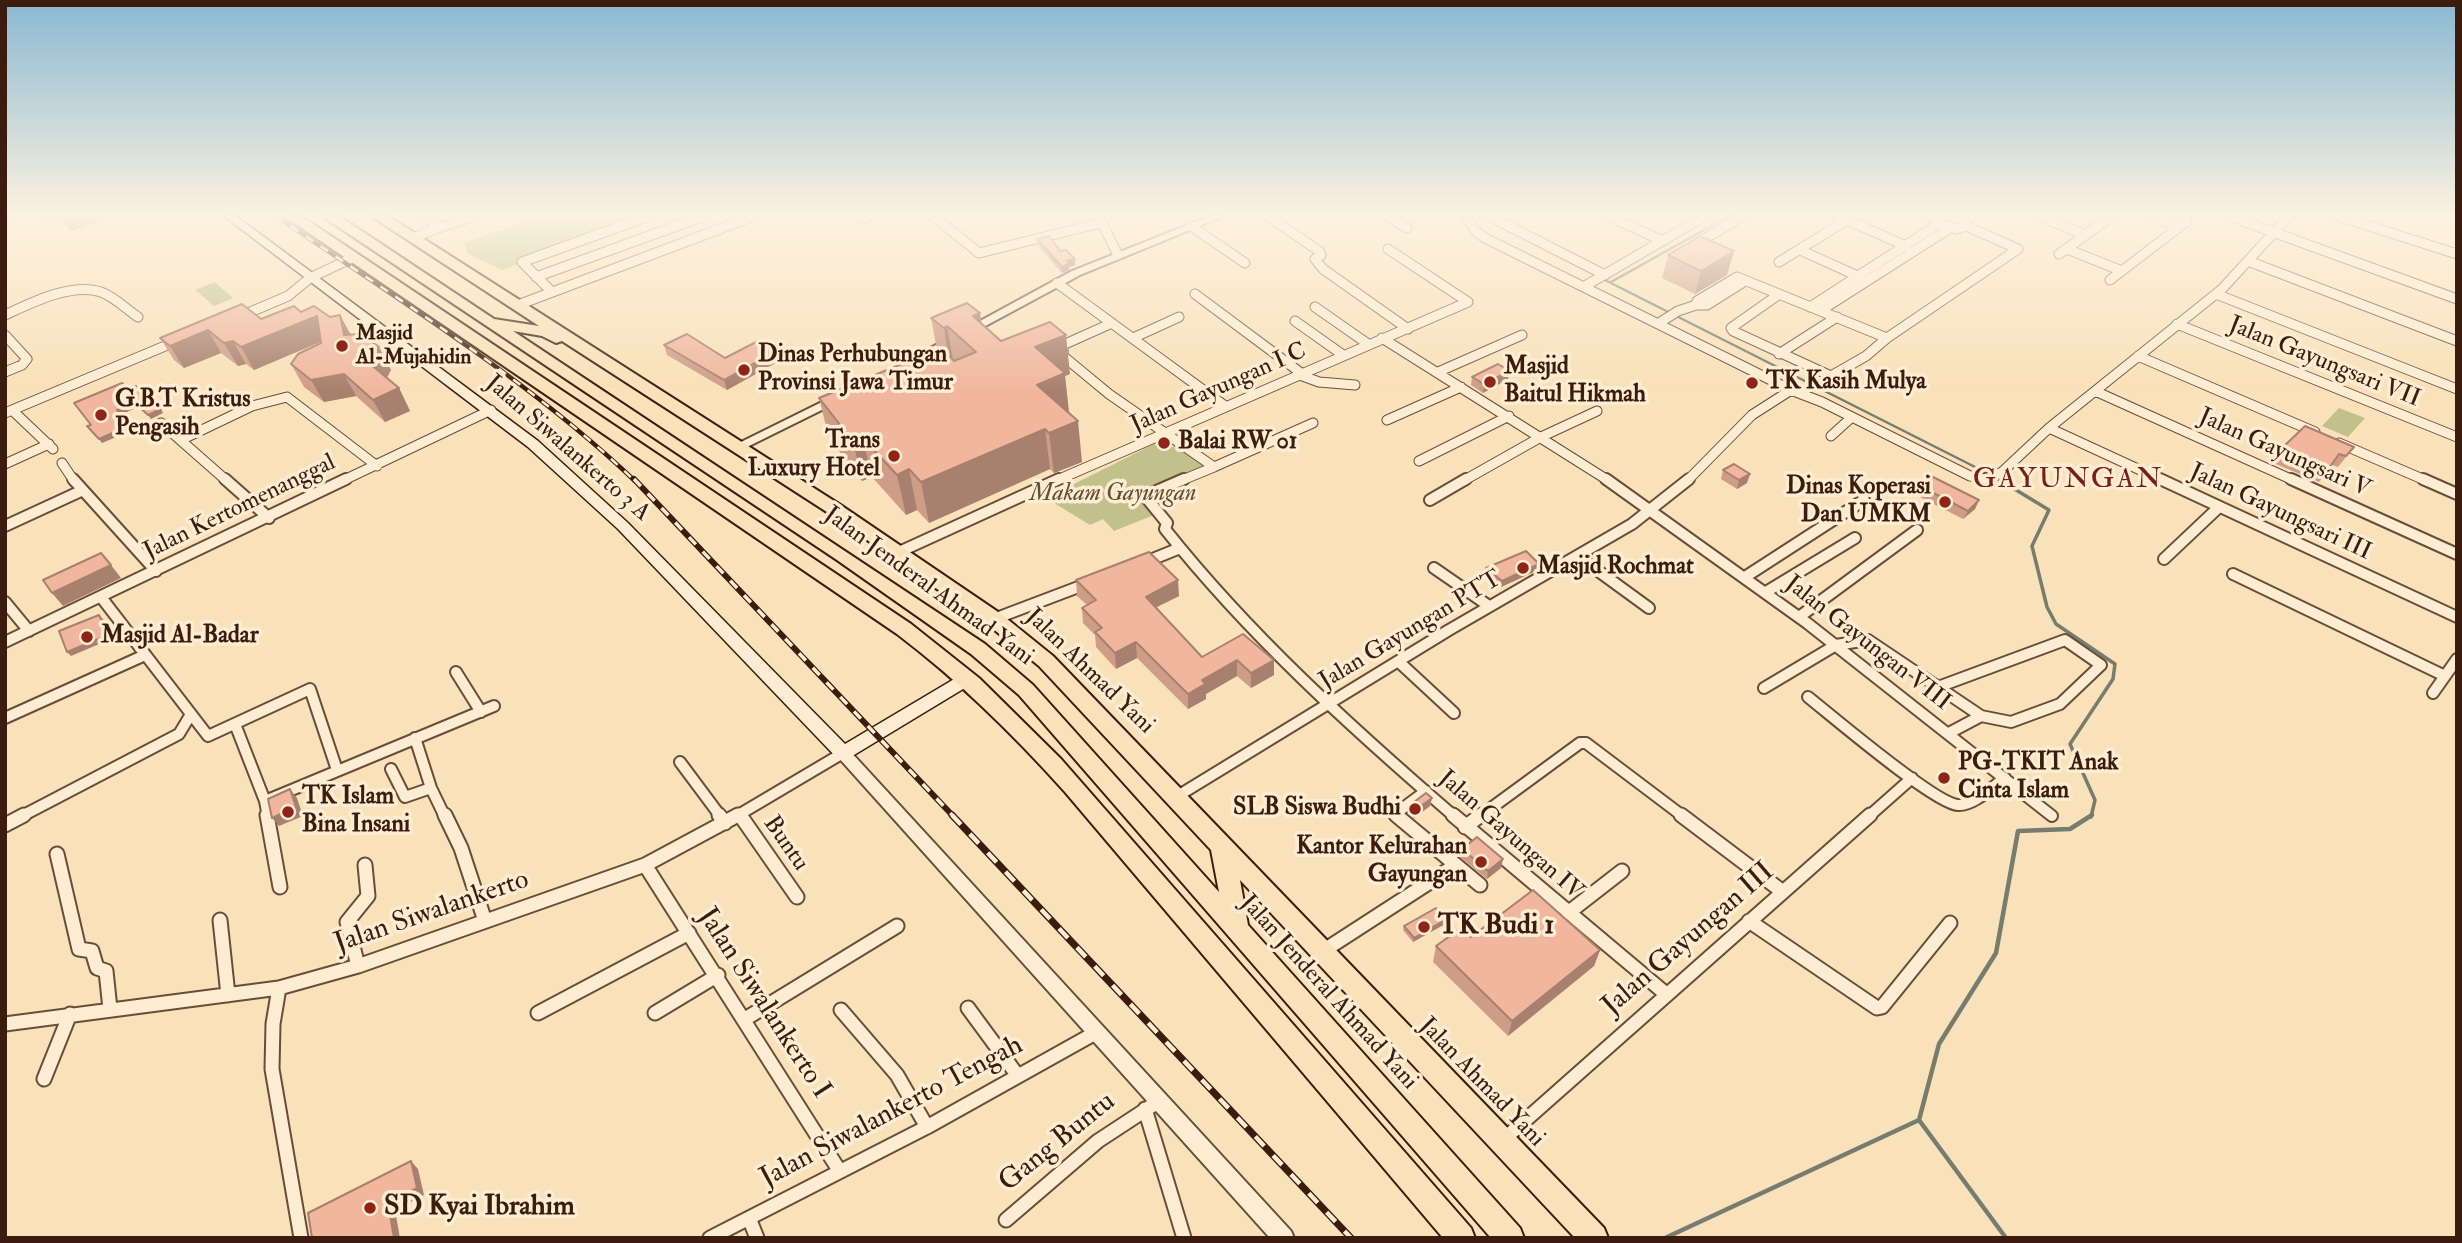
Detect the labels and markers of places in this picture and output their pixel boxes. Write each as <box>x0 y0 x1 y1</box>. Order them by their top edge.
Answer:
place label: Masjid Al-Mujahidin <box>356 321 471 371</box>
marker: Masjid Al-Mujahidin <box>334 338 350 354</box>
place label: Dinas Perhubungan Provinsi Jawa Timur <box>758 342 953 398</box>
place label: Masjid Baitul Hikmah <box>1504 354 1646 410</box>
marker: Dinas Perhubungan Provinsi Jawa Timur <box>736 362 752 378</box>
place label: TK Kasih Mulya <box>1766 369 1926 397</box>
marker: Masjid Baitul Hikmah <box>1482 374 1498 390</box>
marker: TK Kasih Mulya <box>1744 375 1760 391</box>
place label: G.B.T Kristus Pengasih <box>115 387 250 443</box>
marker: G.B.T Kristus Pengasih <box>93 407 109 423</box>
place label: Trans Luxury Hotel <box>748 428 880 484</box>
place label: Balai RW 01 <box>1178 429 1297 457</box>
marker: Balai RW 01 <box>1156 435 1172 451</box>
marker: Trans Luxury Hotel <box>886 448 902 464</box>
place label: Dinas Koperasi Dan UMKM <box>1786 474 1931 530</box>
marker: Dinas Koperasi Dan UMKM <box>1937 494 1953 510</box>
place label: Masjid Rochmat <box>1537 554 1694 582</box>
marker: Masjid Rochmat <box>1515 560 1531 576</box>
place label: Masjid Al-Badar <box>101 623 259 651</box>
marker: Masjid Al-Badar <box>79 629 95 645</box>
place label: PG-TKIT Anak Cinta Islam <box>1958 750 2118 806</box>
marker: PG-TKIT Anak Cinta Islam <box>1936 770 1952 786</box>
place label: TK Islam Bina Insani <box>302 784 410 840</box>
place label: SLB Siswa Budhi <box>1233 795 1401 823</box>
marker: SLB Siswa Budhi <box>1407 801 1423 817</box>
marker: TK Islam Bina Insani <box>280 804 296 820</box>
place label: Kantor Kelurahan Gayungan <box>1296 834 1467 890</box>
marker: Kantor Kelurahan Gayungan <box>1473 854 1489 870</box>
place label: TK Budi 1 <box>1438 910 1554 944</box>
marker: TK Budi 1 <box>1416 919 1432 935</box>
place label: SD Kyai Ibrahim <box>384 1191 575 1225</box>
marker: SD Kyai Ibrahim <box>362 1200 378 1216</box>

